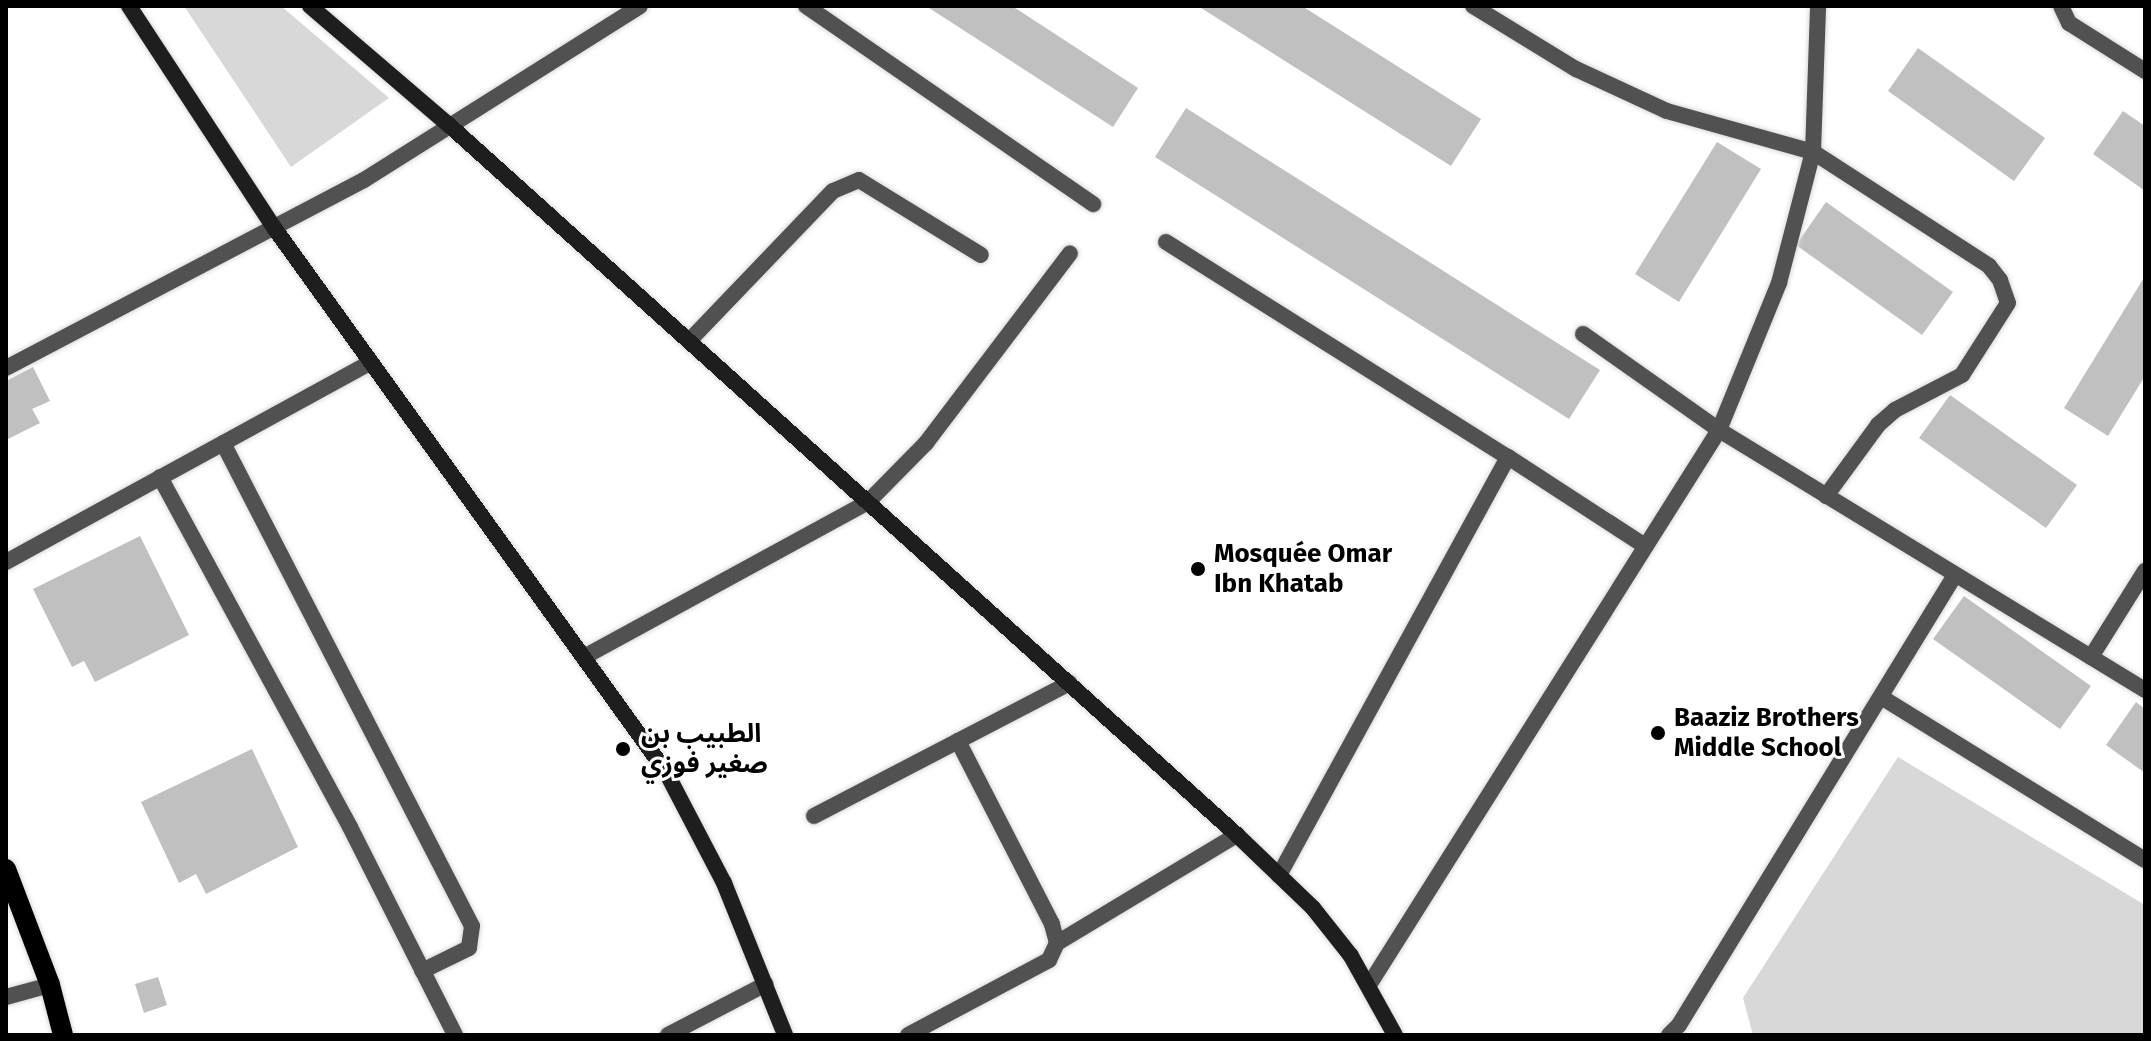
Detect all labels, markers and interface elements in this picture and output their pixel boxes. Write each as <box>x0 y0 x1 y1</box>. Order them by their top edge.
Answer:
place label: Mosquée Omar Ibn Khatab <box>1214 538 1392 600</box>
marker: Mosquée Omar Ibn Khatab <box>1189 560 1207 578</box>
place label: Baaziz Brothers Middle School <box>1674 702 1859 764</box>
place label: الطبيب بن صغير فوزي <box>641 718 768 780</box>
marker: Baaziz Brothers Middle School <box>1649 724 1667 742</box>
marker: الطبيب بن صغير فوزي <box>612 738 634 760</box>

